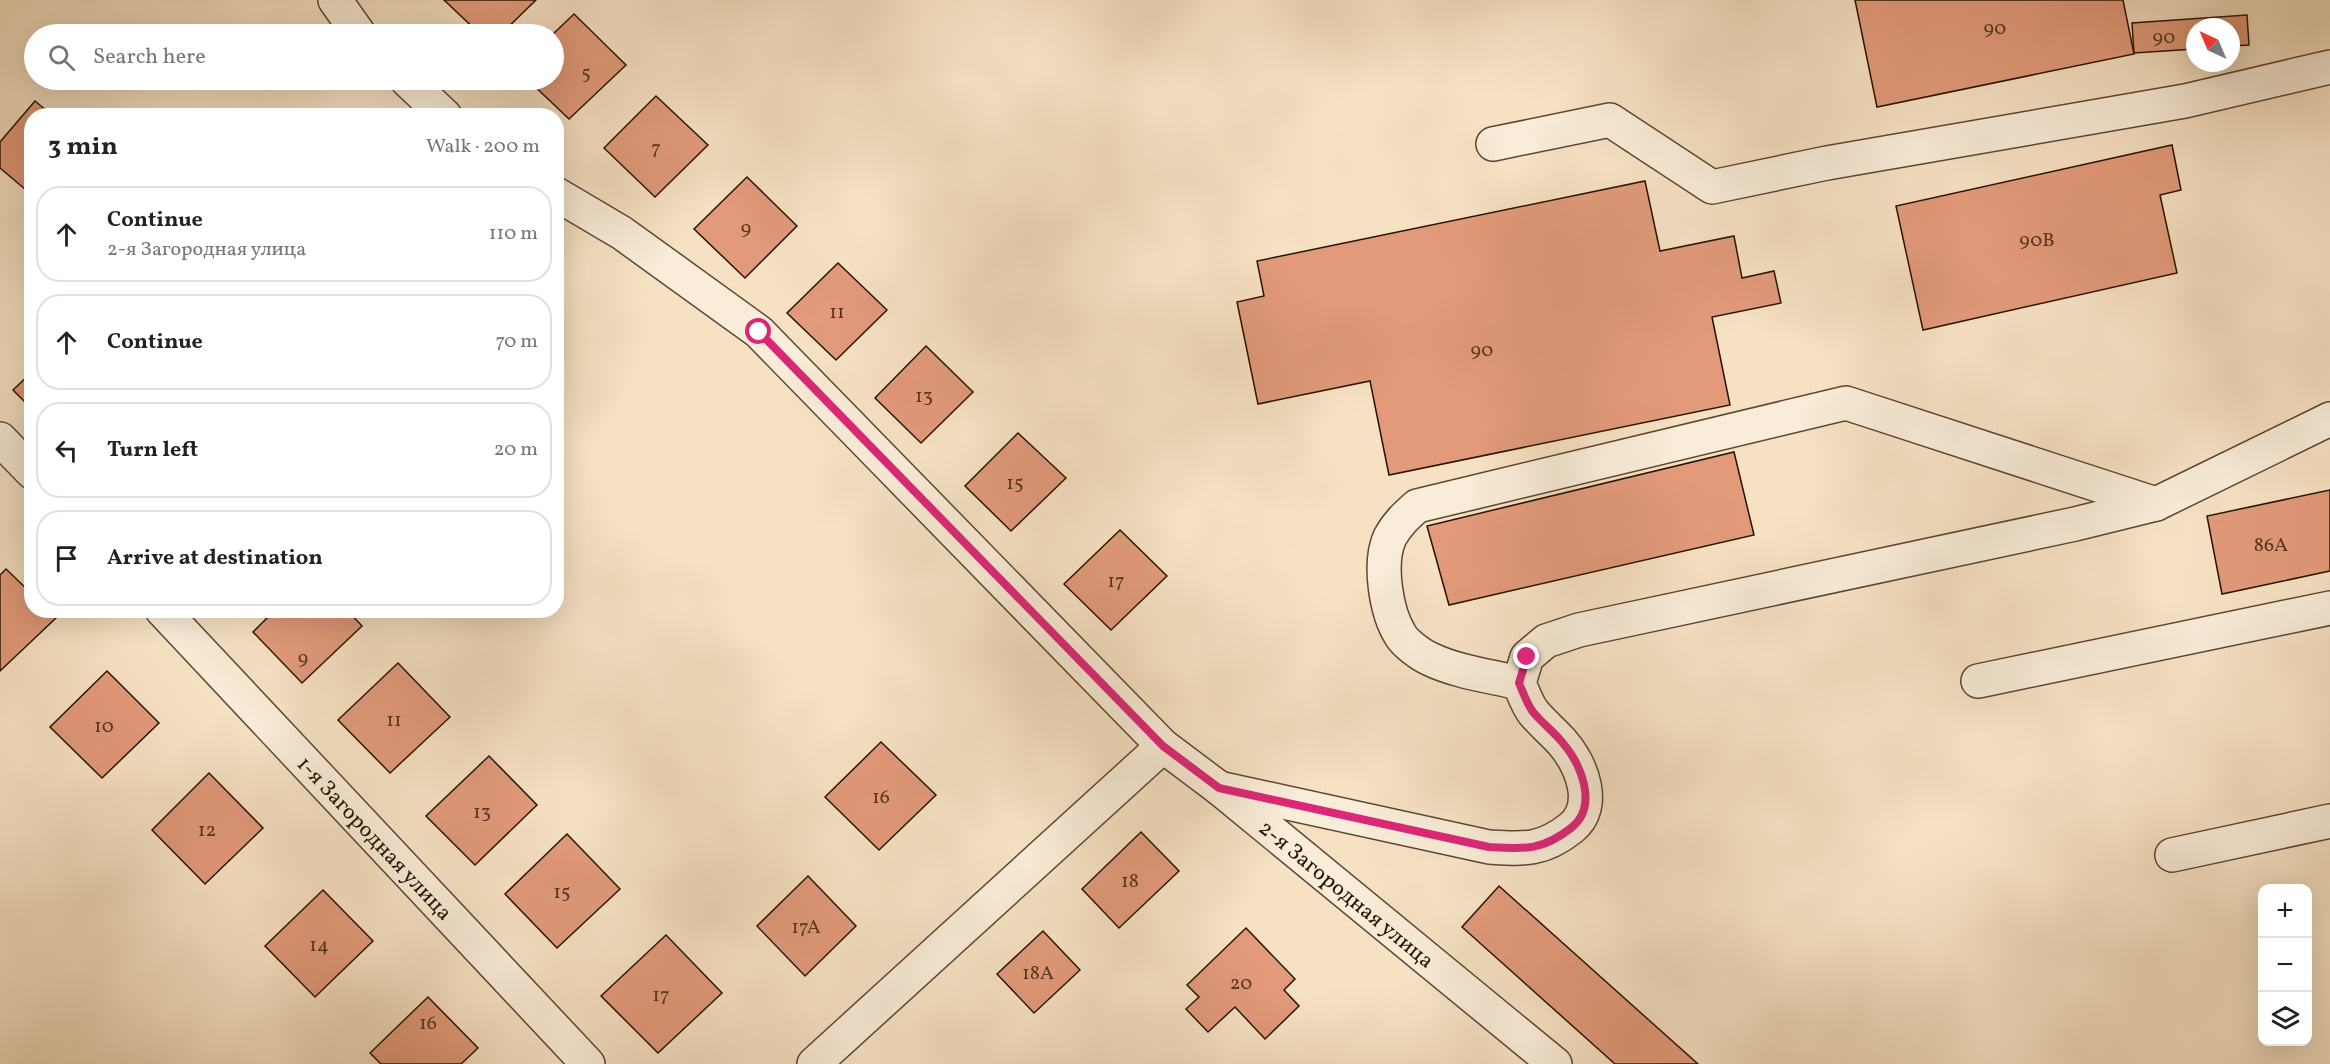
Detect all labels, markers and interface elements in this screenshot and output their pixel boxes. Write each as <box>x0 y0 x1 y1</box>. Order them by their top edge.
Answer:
house number: 90 <box>1984 15 2006 43</box>
north arrow <box>2186 18 2240 72</box>
search box <box>24 24 564 90</box>
house number: 90 <box>2153 24 2175 52</box>
icon: search <box>45 41 78 74</box>
text: Search here <box>93 42 206 73</box>
house number: 5 <box>581 60 591 88</box>
text: 3 min <box>48 129 118 165</box>
text: Walk · 200 m <box>426 133 540 161</box>
house number: 7 <box>651 135 661 163</box>
text: Continue <box>107 205 203 236</box>
house number: 9 <box>741 215 751 243</box>
icon: ahead <box>50 218 83 251</box>
text: 110 m <box>489 220 538 248</box>
house number: 90В <box>2019 227 2055 255</box>
text: 2-я Загородная улица <box>107 236 306 264</box>
house number: 11 <box>829 299 845 327</box>
route start <box>745 318 771 344</box>
icon: ahead <box>50 326 83 359</box>
text: Continue <box>107 327 203 358</box>
text: 70 m <box>495 328 538 356</box>
house number: 90 <box>1471 337 1493 365</box>
house number: 13 <box>915 383 933 411</box>
icon: left <box>50 434 83 467</box>
text: Turn left <box>107 435 198 466</box>
text: 20 m <box>494 436 538 464</box>
house number: 15 <box>1006 470 1024 498</box>
house number: 86А <box>2254 532 2288 560</box>
icon: arrive <box>50 542 83 575</box>
text: Arrive at destination <box>107 543 323 574</box>
house number: 17 <box>1107 568 1125 596</box>
route end <box>1513 643 1539 669</box>
house number: 9 <box>298 645 308 673</box>
house number: 11 <box>386 707 402 735</box>
house number: 10 <box>94 713 114 741</box>
street label: 1-я Загородная улица <box>289 750 459 928</box>
house number: 16 <box>872 784 890 812</box>
house number: 13 <box>473 799 491 827</box>
street label: 2-я Загородная улица <box>1251 814 1440 977</box>
house number: 12 <box>198 817 216 845</box>
house number: 18 <box>1121 868 1139 896</box>
house number: 15 <box>553 879 571 907</box>
map controls <box>2258 884 2312 1046</box>
button: + <box>2258 884 2312 938</box>
house number: 17А <box>791 914 821 942</box>
house number: 14 <box>309 932 329 960</box>
button: − <box>2258 938 2312 992</box>
house number: 18А <box>1022 960 1054 988</box>
house number: 20 <box>1230 970 1252 998</box>
house number: 17 <box>652 982 670 1010</box>
button: layers <box>2258 992 2312 1046</box>
house number: 16 <box>419 1010 437 1038</box>

